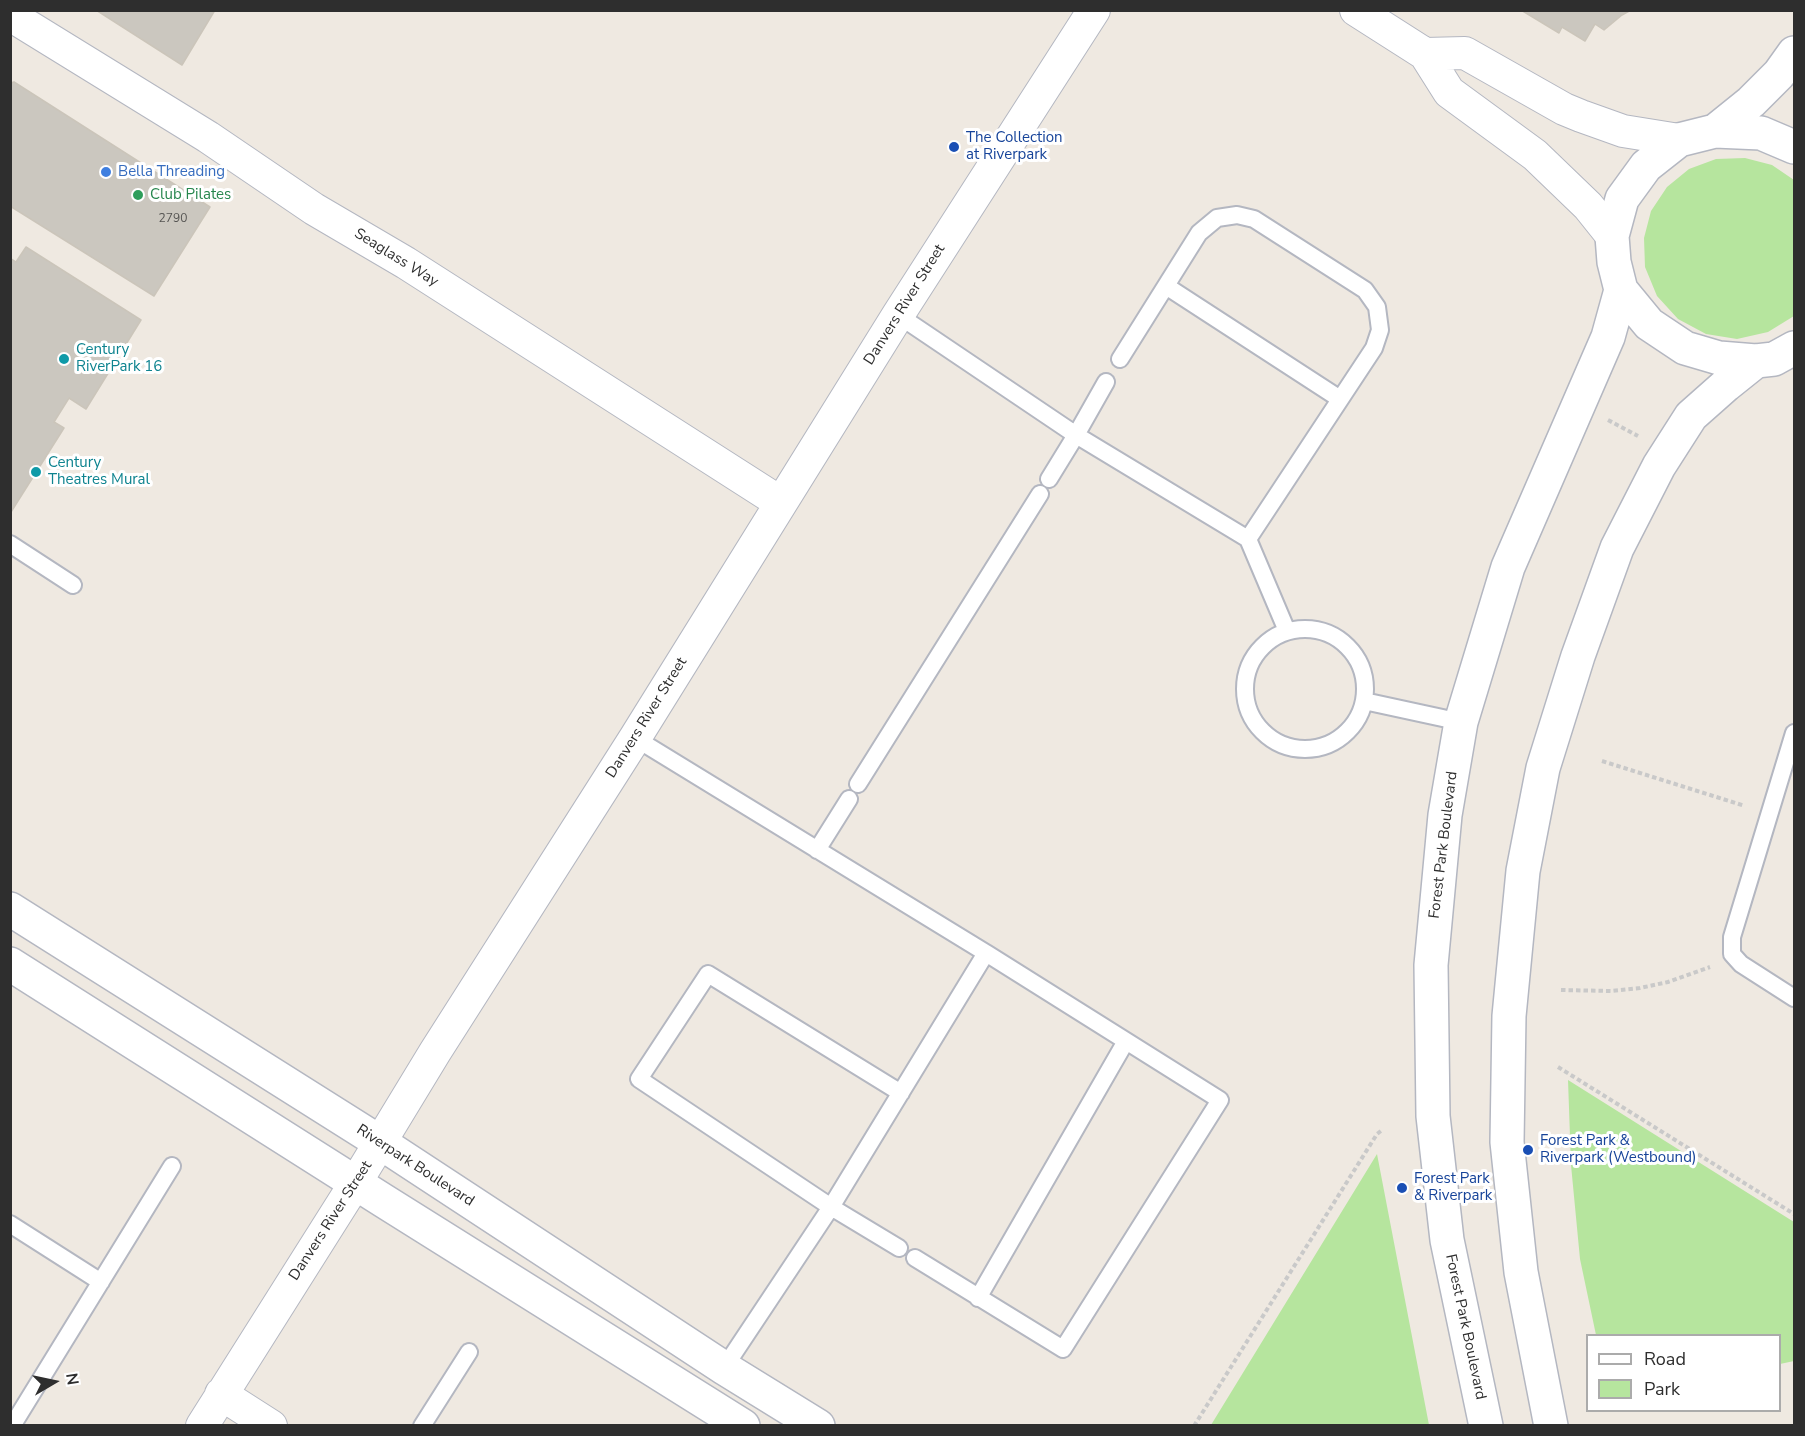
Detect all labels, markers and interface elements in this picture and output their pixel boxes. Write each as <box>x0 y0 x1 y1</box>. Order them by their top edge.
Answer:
place label: The Collection at Riverpark <box>966 129 1063 164</box>
marker: The Collection at Riverpark <box>947 140 961 154</box>
place label: Bella Threading <box>118 163 225 181</box>
marker: Bella Threading <box>99 165 113 179</box>
place label: Club Pilates <box>150 186 231 204</box>
marker: Club Pilates <box>131 188 145 202</box>
house number: 2790 <box>159 212 187 226</box>
street label: Seaglass Way <box>351 225 441 291</box>
street label: Danvers River Street <box>861 241 949 369</box>
place label: Century RiverPark 16 <box>76 341 162 376</box>
marker: Century RiverPark 16 <box>57 352 71 366</box>
place label: Century Theatres Mural <box>48 454 150 489</box>
marker: Century Theatres Mural <box>29 465 43 479</box>
street label: Danvers River Street <box>603 654 691 782</box>
street label: Forest Park Boulevard <box>1426 770 1462 920</box>
street label: Riverpark Boulevard <box>353 1121 477 1211</box>
place label: Forest Park & Riverpark (Westbound) <box>1540 1132 1697 1167</box>
marker: Forest Park & Riverpark (Westbound) <box>1521 1143 1535 1157</box>
street label: Danvers River Street <box>286 1158 376 1284</box>
place label: Forest Park & Riverpark <box>1414 1170 1492 1205</box>
marker: Forest Park & Riverpark <box>1395 1181 1409 1195</box>
street label: Forest Park Boulevard <box>1441 1253 1489 1401</box>
legend <box>1586 1334 1781 1412</box>
text: Road <box>1644 1347 1686 1371</box>
north arrow <box>24 1352 84 1412</box>
text: N <box>60 1372 84 1387</box>
text: Park <box>1644 1377 1680 1401</box>

